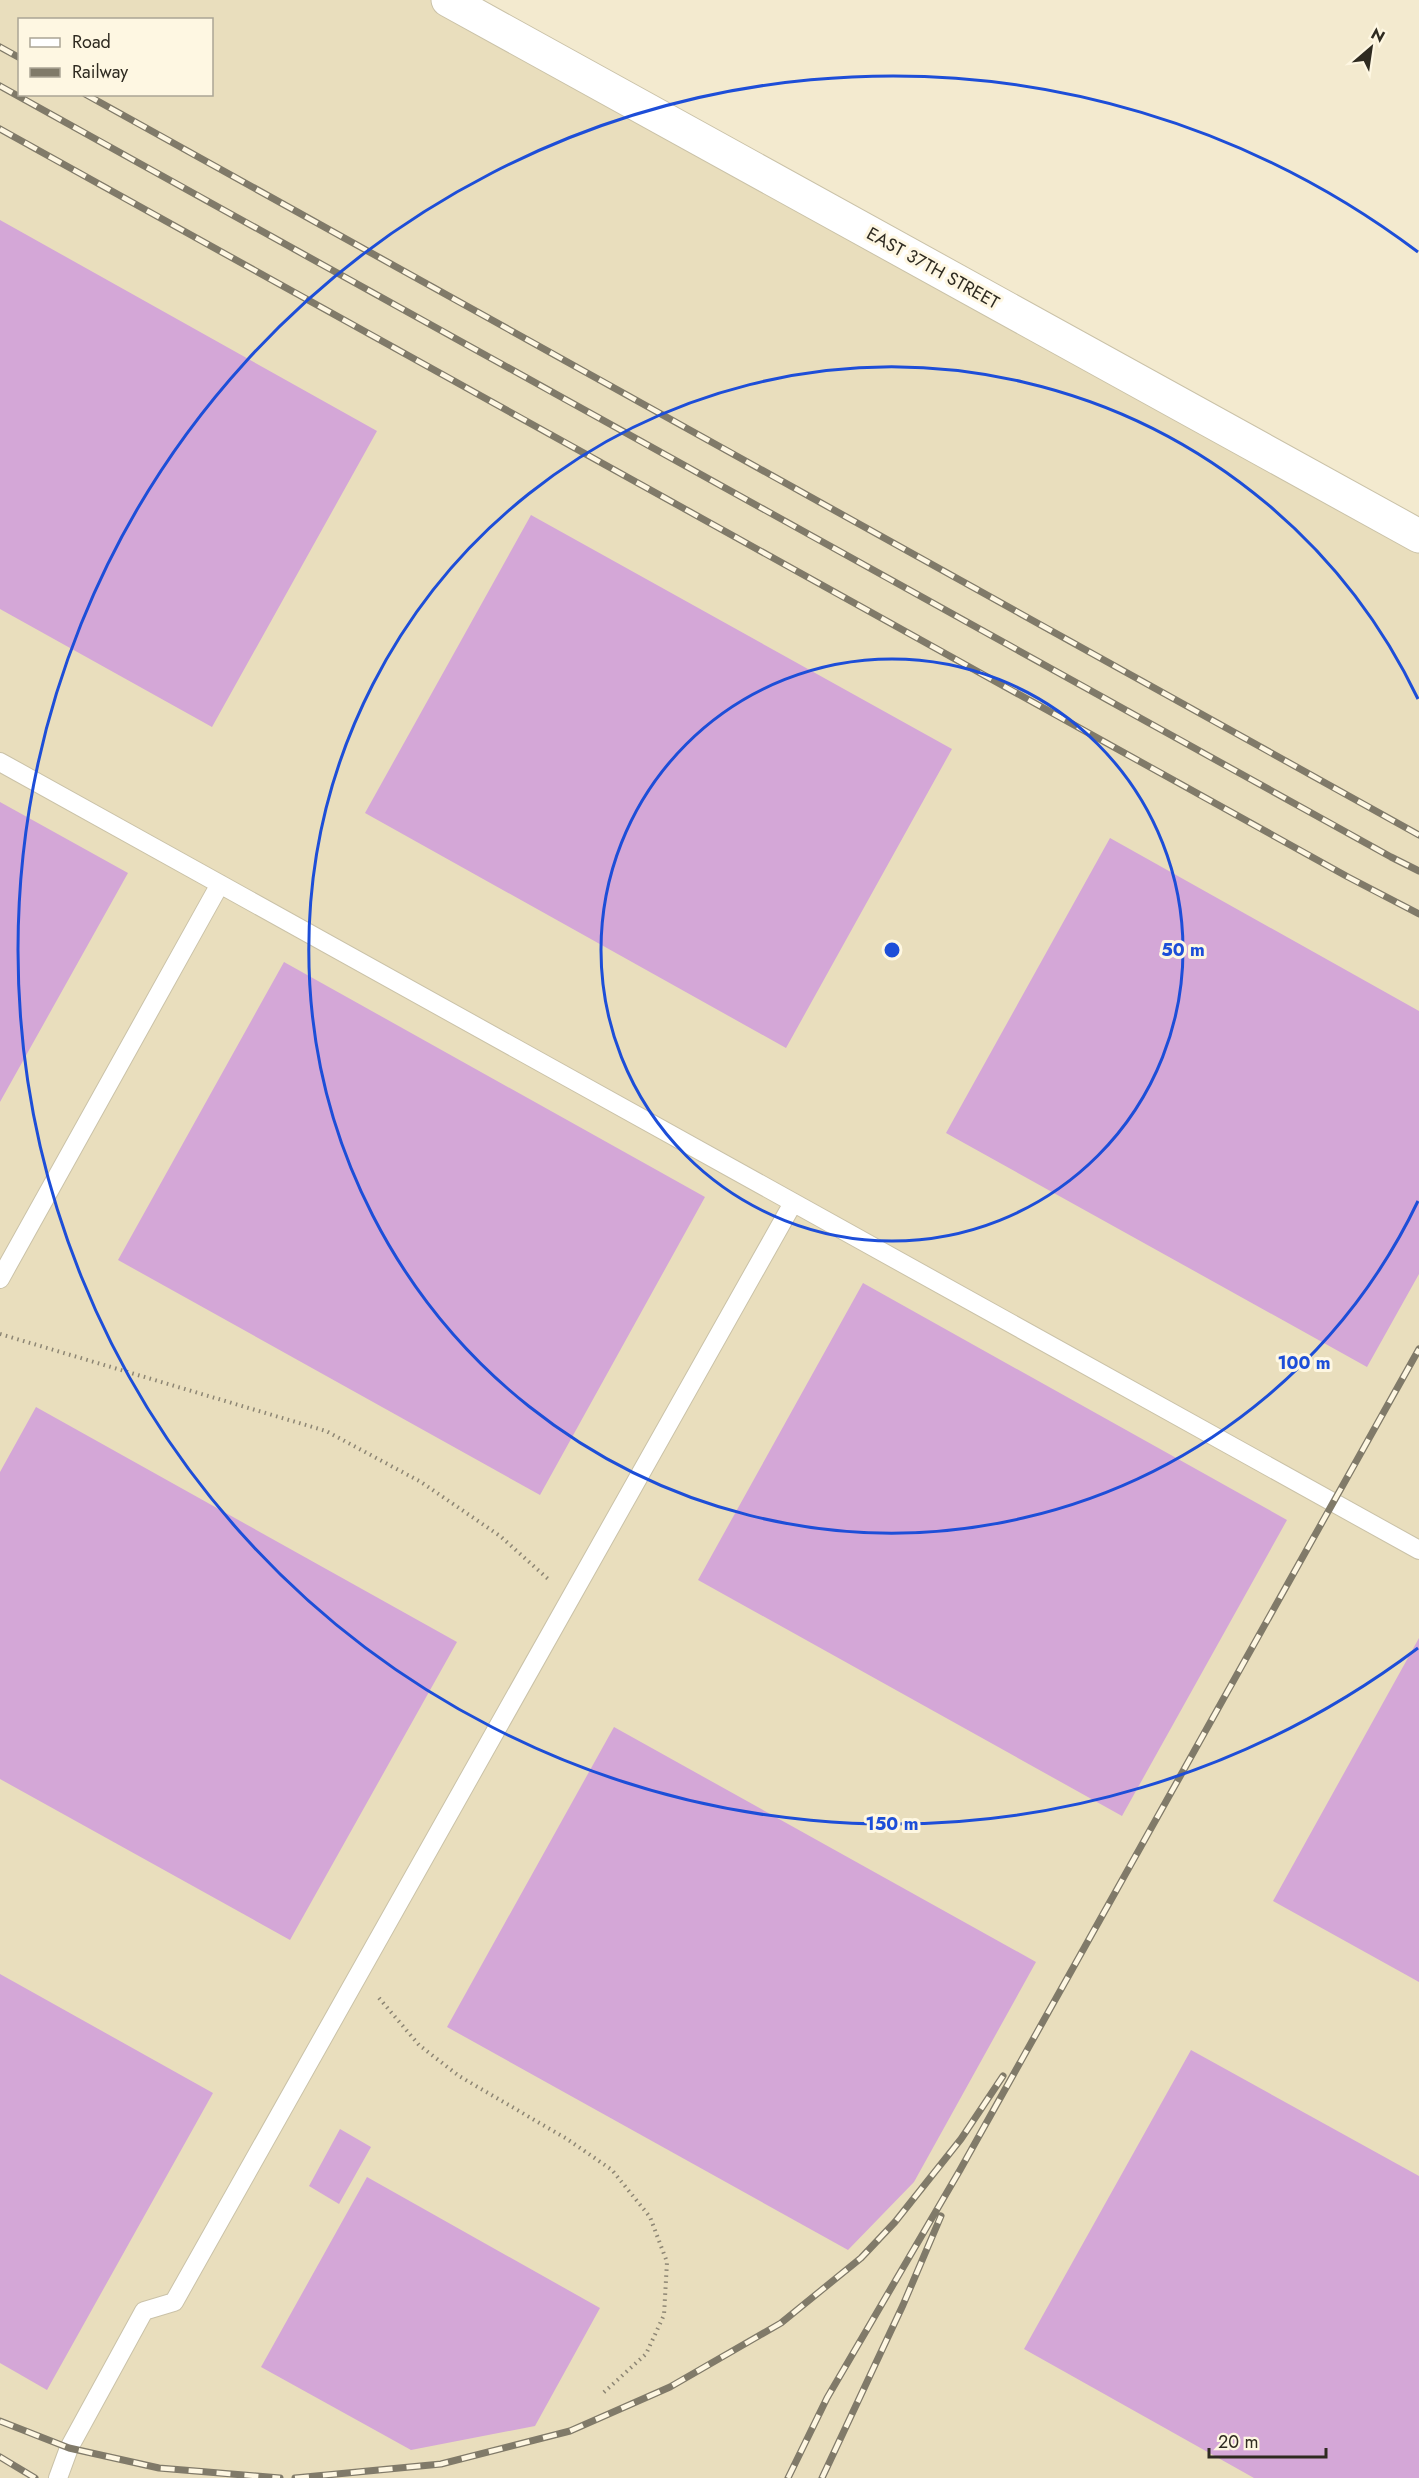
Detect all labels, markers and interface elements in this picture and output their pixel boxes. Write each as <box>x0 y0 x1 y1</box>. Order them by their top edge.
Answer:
legend <box>18 18 213 96</box>
north arrow <box>1341 18 1401 78</box>
text: N <box>1367 22 1389 48</box>
text: Road <box>72 29 111 55</box>
text: Railway <box>72 59 128 85</box>
street label: EAST 37TH STREET <box>862 221 1005 316</box>
text: 50 m <box>1161 937 1205 963</box>
centre of rings <box>882 940 902 960</box>
text: 100 m <box>1277 1350 1331 1376</box>
text: 150 m <box>866 1811 918 1837</box>
scale bar <box>1209 2421 1326 2459</box>
text: 20 m <box>1218 2429 1258 2455</box>

